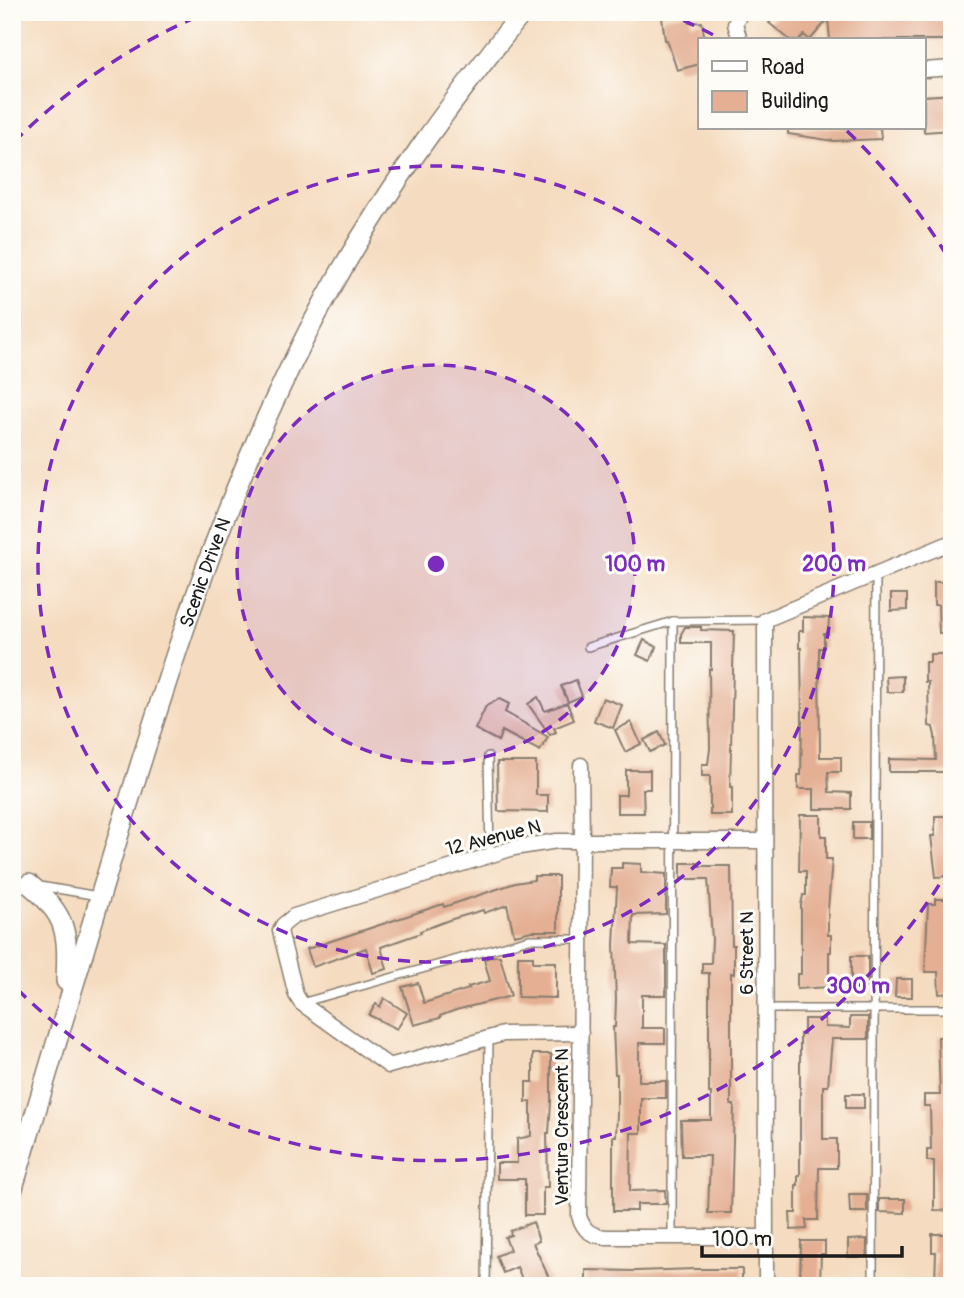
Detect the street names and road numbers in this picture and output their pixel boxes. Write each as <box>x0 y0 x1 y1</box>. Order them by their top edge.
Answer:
street label: Scenic Drive N <box>175 514 237 631</box>
street label: 12 Avenue N <box>443 815 543 861</box>
street label: 6 Street N <box>735 911 759 995</box>
street label: Ventura Crescent N <box>550 1048 574 1206</box>

